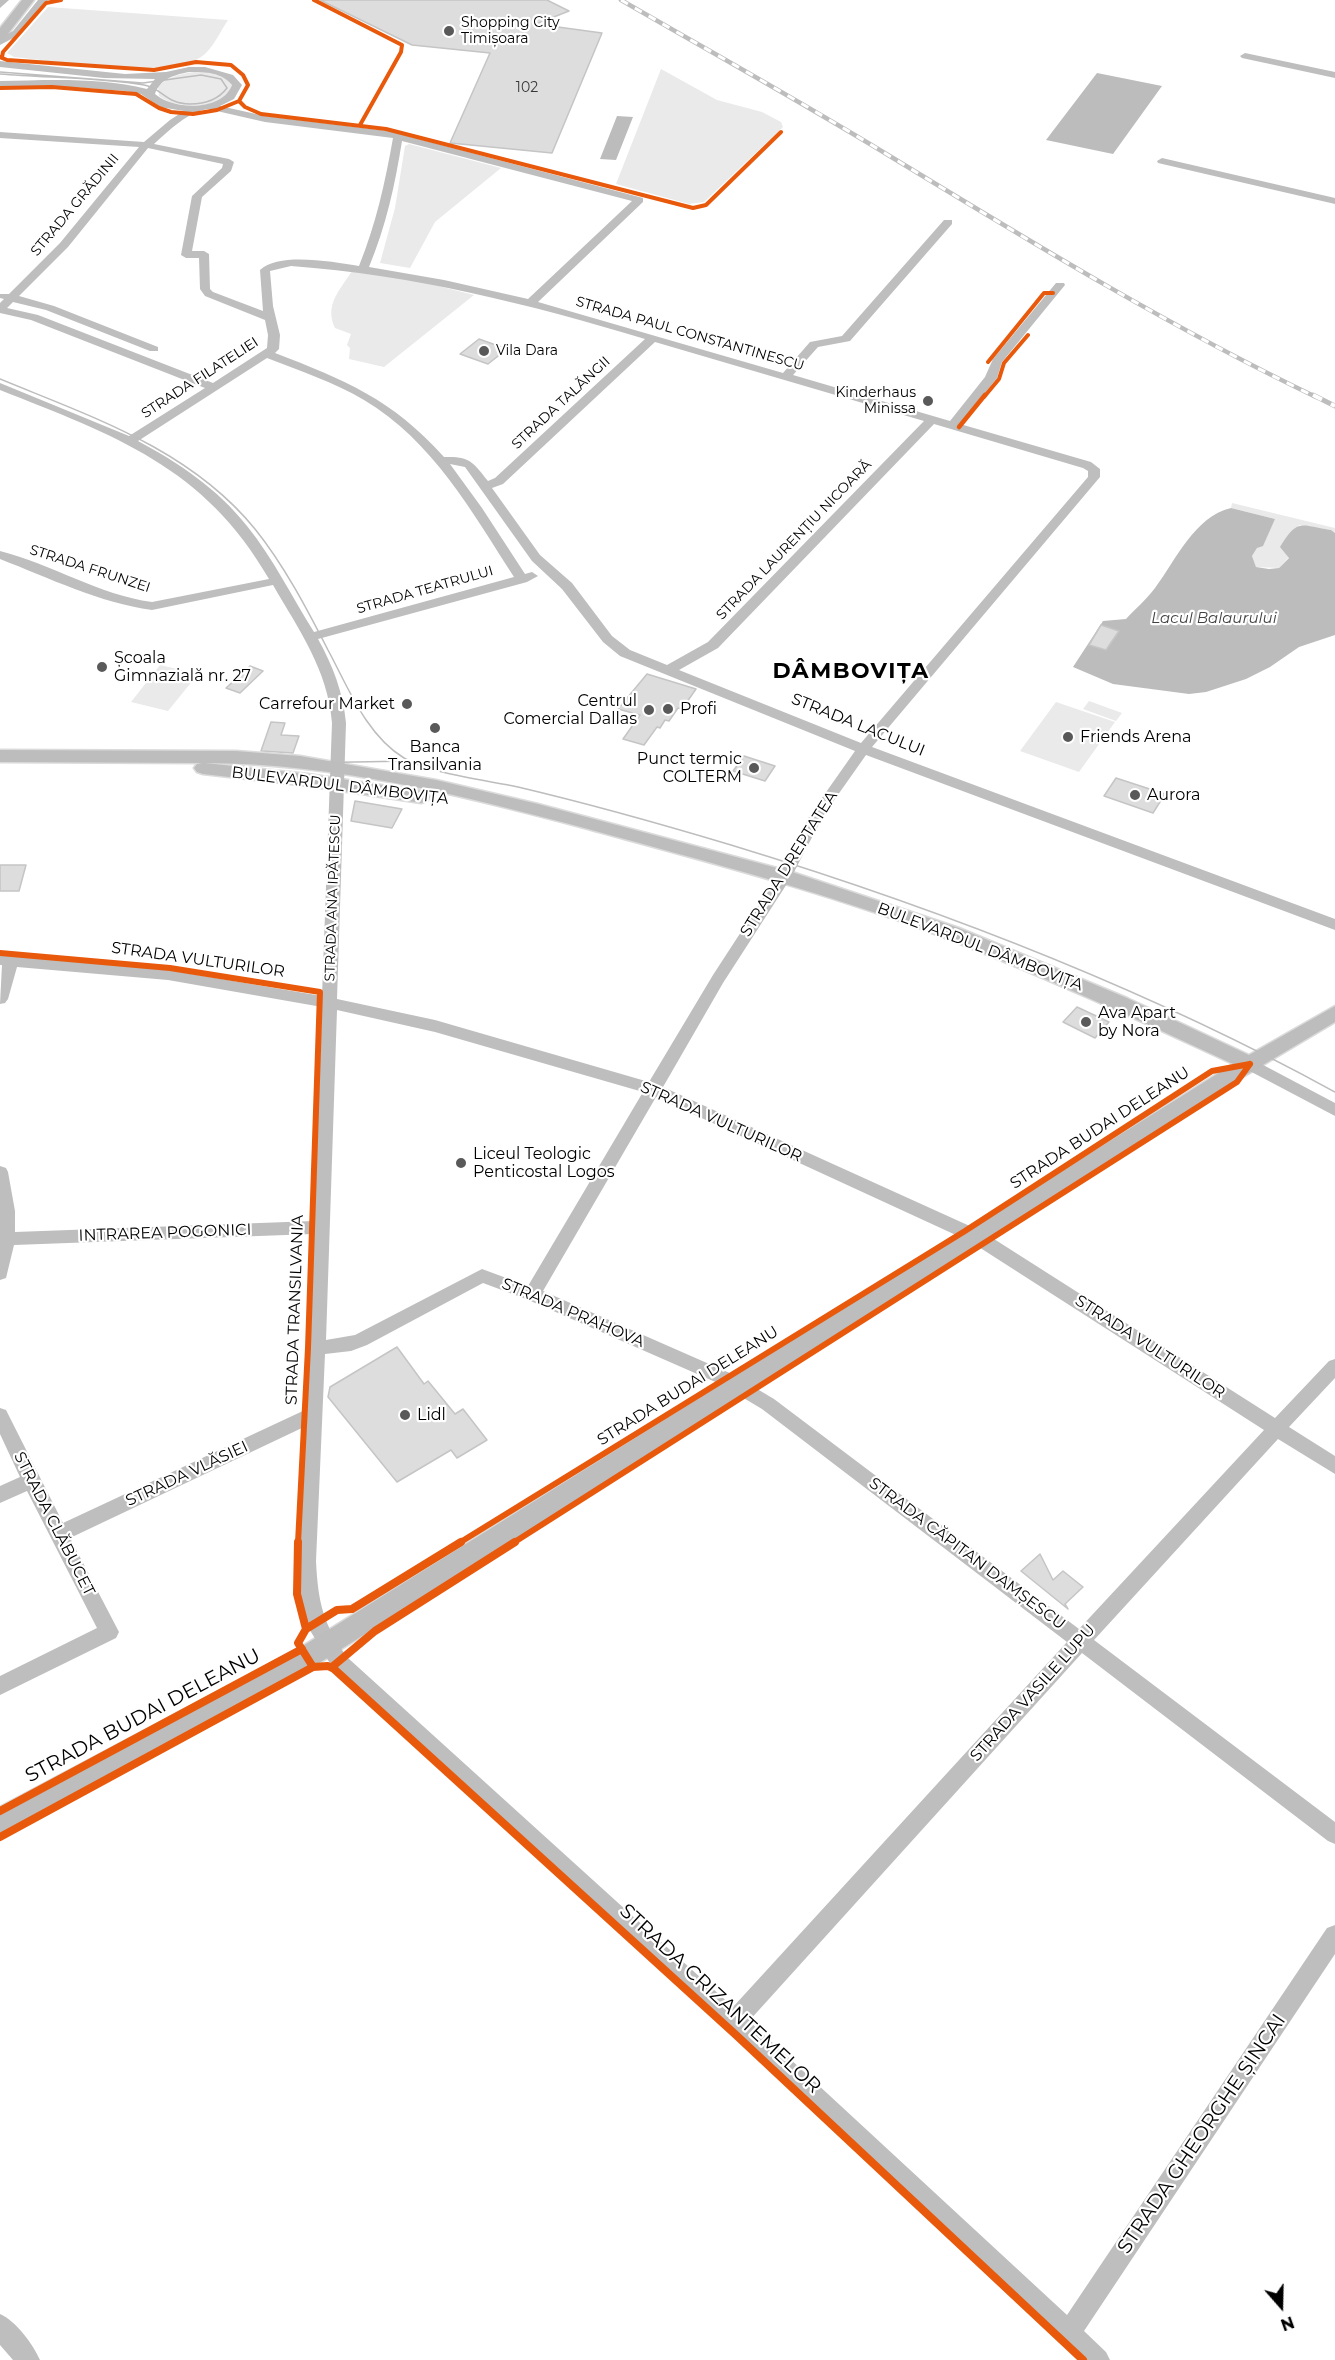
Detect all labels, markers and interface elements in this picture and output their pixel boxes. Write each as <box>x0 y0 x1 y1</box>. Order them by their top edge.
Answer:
place label: Shopping City Timișoara <box>461 15 560 48</box>
marker: Shopping City Timișoara <box>442 24 456 38</box>
house number: 102 <box>516 80 538 96</box>
street label: STRADA GRĂDINII <box>27 150 123 260</box>
street label: STRADA PAUL CONSTANTINESCU <box>574 293 806 375</box>
street label: STRADA FILATELIEI <box>138 334 262 422</box>
place label: Vila Dara <box>496 343 558 359</box>
marker: Vila Dara <box>477 344 491 358</box>
street label: STRADA TALĂNGII <box>508 353 614 453</box>
place label: Kinderhaus Minissa <box>835 385 916 418</box>
marker: Kinderhaus Minissa <box>921 394 935 408</box>
street label: STRADA LAURENȚIU NICOARĂ <box>713 457 875 623</box>
street label: STRADA FRUNZEI <box>28 542 152 596</box>
street label: STRADA TEATRULUI <box>355 562 495 618</box>
water label: Lacul Balaurului <box>1151 610 1277 628</box>
place label: Școala Gimnazială nr. 27 <box>114 648 251 686</box>
district label: DÂMBOVIȚA <box>772 659 930 685</box>
marker: Școala Gimnazială nr. 27 <box>95 660 109 674</box>
street label: STRADA LACULUI <box>789 689 927 761</box>
place label: Centrul Comercial Dallas <box>503 691 637 729</box>
place label: Carrefour Market <box>259 694 395 714</box>
marker: Carrefour Market <box>400 697 414 711</box>
place label: Profi <box>680 699 717 719</box>
marker: Profi <box>661 702 675 716</box>
marker: Centrul Comercial Dallas <box>642 703 656 717</box>
marker: Banca Transilvania <box>428 721 442 735</box>
place label: Friends Arena <box>1080 727 1191 747</box>
marker: Friends Arena <box>1061 730 1075 744</box>
place label: Banca Transilvania <box>388 737 482 775</box>
place label: Punct termic COLTERM <box>637 749 742 787</box>
marker: Punct termic COLTERM <box>747 761 761 775</box>
street label: BULEVARDUL DÂMBOVIȚA <box>230 763 450 809</box>
place label: Aurora <box>1147 785 1201 805</box>
street label: STRADA DREPTATEA <box>736 788 842 940</box>
marker: Aurora <box>1128 788 1142 802</box>
street label: STRADA ANA IPĂTESCU <box>322 814 344 982</box>
street label: BULEVARDUL DÂMBOVIȚA <box>874 899 1086 995</box>
street label: STRADA VULTURILOR <box>110 938 286 982</box>
place label: Ava Apart by Nora <box>1098 1003 1176 1041</box>
marker: Ava Apart by Nora <box>1079 1015 1093 1029</box>
street label: STRADA BUDAI DELEANU <box>1007 1063 1193 1193</box>
street label: STRADA VULTURILOR <box>637 1078 805 1166</box>
place label: Liceul Teologic Penticostal Logos <box>473 1144 615 1182</box>
marker: Liceul Teologic Penticostal Logos <box>454 1156 468 1170</box>
street label: STRADA TRANSILVANIA <box>282 1214 308 1406</box>
street label: INTRAREA POGONICI <box>78 1220 252 1246</box>
street label: STRADA PRAHOVA <box>499 1274 647 1352</box>
street label: STRADA VULTURILOR <box>1071 1291 1229 1403</box>
street label: STRADA BUDAI DELEANU <box>594 1322 782 1450</box>
place label: Lidl <box>417 1405 446 1425</box>
marker: Lidl <box>398 1408 412 1422</box>
street label: STRADA VLĂSIEI <box>123 1437 251 1511</box>
street label: STRADA CLĂBUCET <box>9 1449 99 1599</box>
street label: STRADA CĂPITAN DAMȘESCU <box>865 1474 1069 1634</box>
street label: STRADA VASILE LUPU <box>966 1621 1100 1765</box>
street label: STRADA BUDAI DELEANU <box>21 1644 265 1788</box>
street label: STRADA CRIZANTEMELOR <box>614 1899 826 2099</box>
street label: STRADA GHEORGHE ȘINCAI <box>1113 2010 1291 2258</box>
north arrow <box>1251 2276 1311 2336</box>
text: N <box>1278 2312 1297 2335</box>

